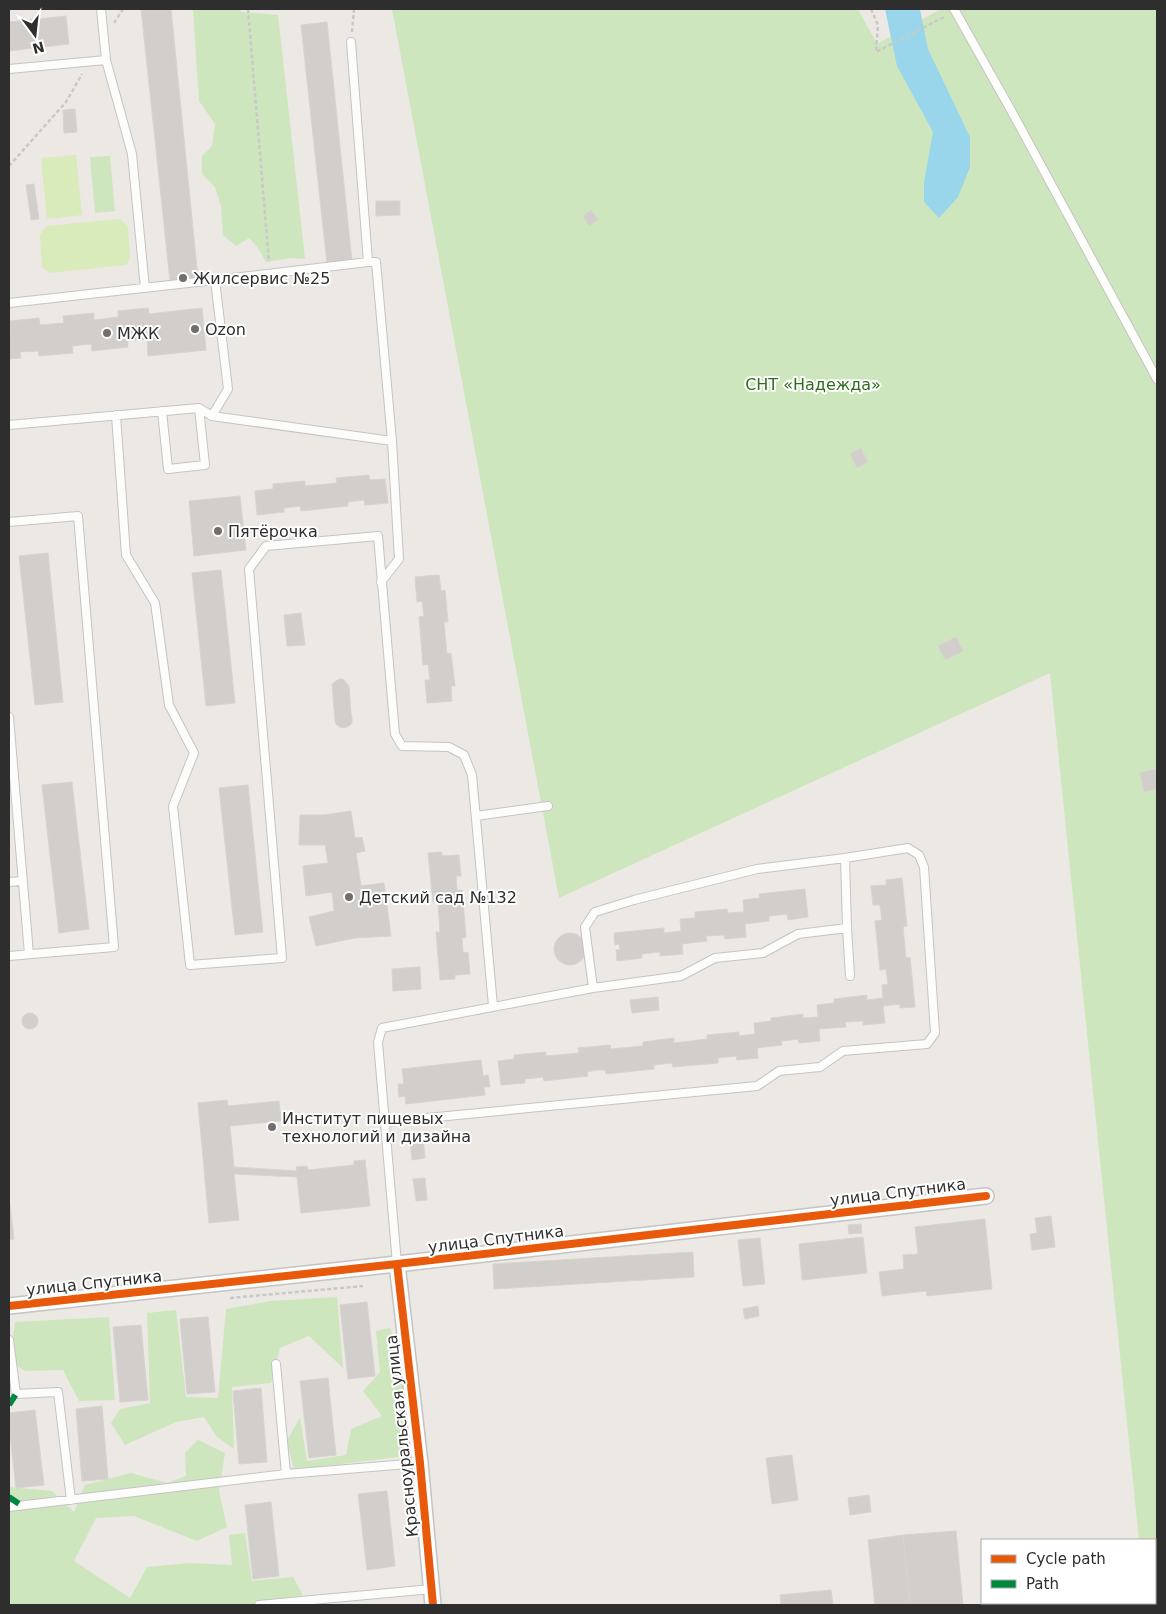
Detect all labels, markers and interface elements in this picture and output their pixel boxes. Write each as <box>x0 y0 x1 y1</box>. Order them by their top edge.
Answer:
north arrow <box>10 10 60 60</box>
text: N <box>31 38 46 57</box>
place label: Жилсервис №25 <box>193 269 330 288</box>
marker: Жилсервис №25 <box>177 272 189 284</box>
place label: Ozon <box>205 320 246 339</box>
marker: Ozon <box>189 323 201 335</box>
place label: МЖК <box>117 324 160 343</box>
marker: МЖК <box>101 327 113 339</box>
park label: СНТ «Надежда» <box>745 375 881 394</box>
place label: Пятёрочка <box>228 522 318 541</box>
marker: Пятёрочка <box>212 525 224 537</box>
place label: Детский сад №132 <box>359 888 517 907</box>
marker: Детский сад №132 <box>343 891 355 903</box>
place label: Институт пищевых технологий и дизайна <box>282 1109 471 1146</box>
marker: Институт пищевых технологий и дизайна <box>266 1121 278 1133</box>
street label: улица Спутника <box>829 1174 967 1210</box>
street label: улица Спутника <box>427 1221 565 1257</box>
street label: улица Спутника <box>25 1266 163 1300</box>
street label: Красноуральская улица <box>382 1334 422 1538</box>
legend <box>981 1539 1156 1604</box>
text: Cycle path <box>1026 1550 1106 1568</box>
text: Path <box>1026 1575 1059 1593</box>

